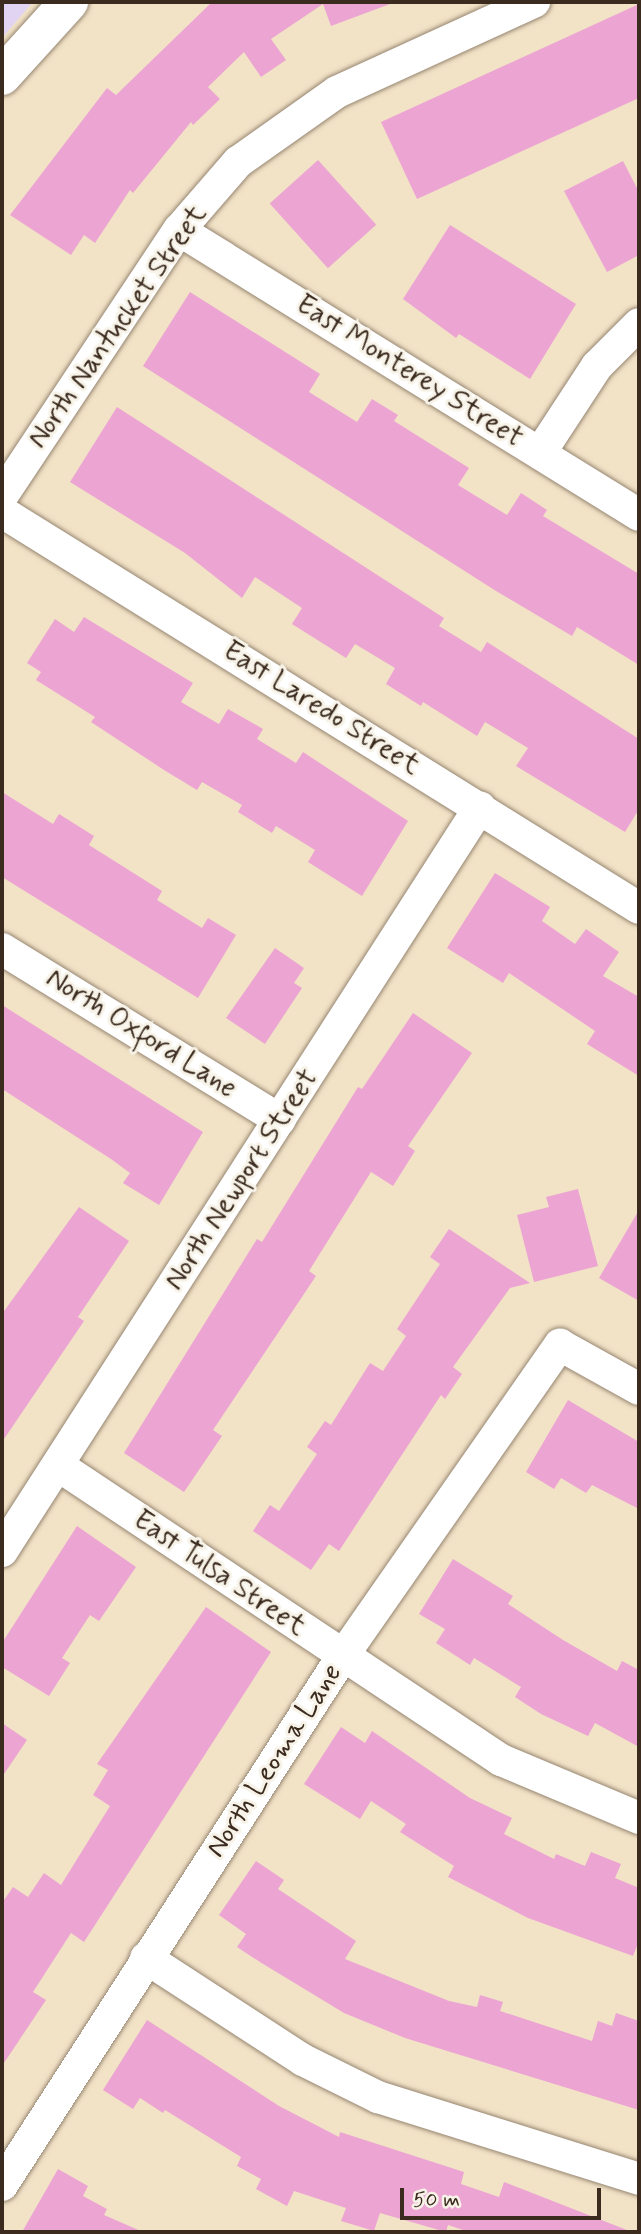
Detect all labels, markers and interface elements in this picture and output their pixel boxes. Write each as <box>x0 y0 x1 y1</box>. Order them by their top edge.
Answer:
street label: North Nantucket Street <box>21 199 215 455</box>
street label: East Monterey Street <box>290 289 528 455</box>
street label: East Laredo Street <box>216 635 426 783</box>
street label: North Oxford Lane <box>39 961 243 1107</box>
street label: North Newport Street <box>158 1064 326 1296</box>
street label: East Tulsa Street <box>126 1504 312 1644</box>
street label: North Leoma Lane <box>199 1657 351 1865</box>
scale bar <box>403 2174 604 2218</box>
text: 50 m <box>413 2186 460 2214</box>

